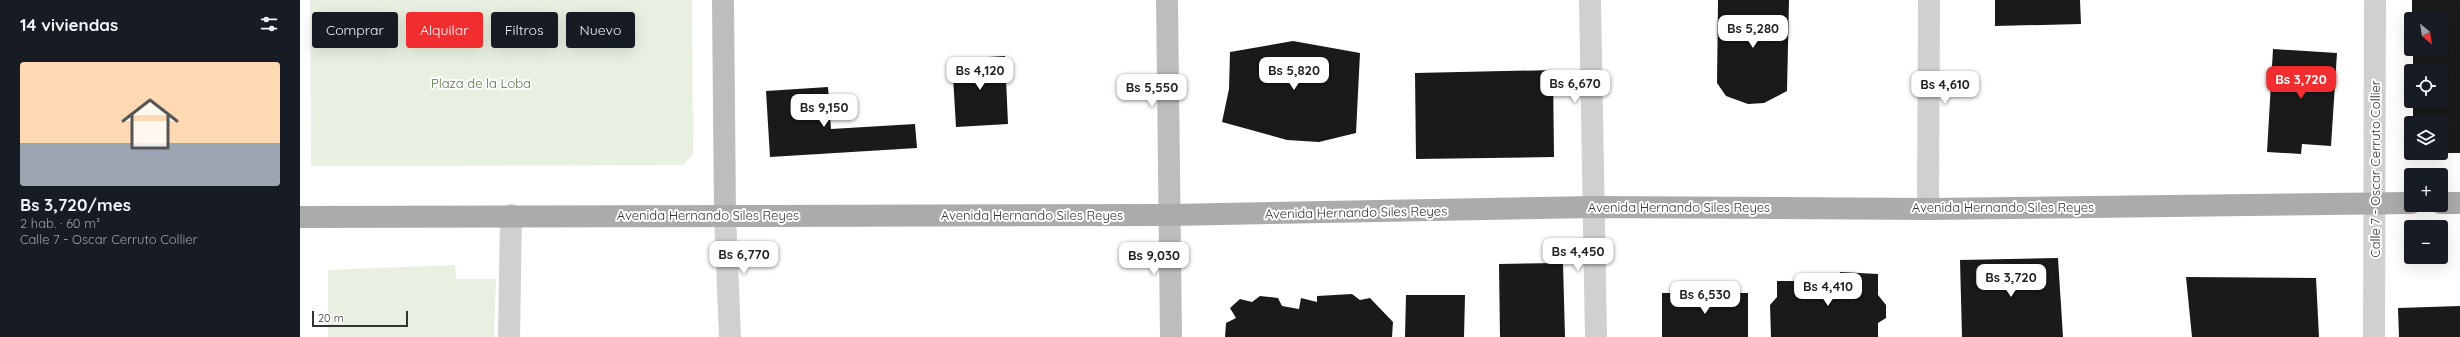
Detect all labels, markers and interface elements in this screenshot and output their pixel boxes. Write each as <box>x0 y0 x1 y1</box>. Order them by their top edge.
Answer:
chip: Comprar <box>312 12 398 48</box>
chip: Alquilar <box>406 12 483 48</box>
chip: Filtros <box>491 12 558 48</box>
chip: Nuevo <box>566 12 635 48</box>
north arrow <box>2404 12 2448 56</box>
map controls <box>2404 12 2448 264</box>
icon: filters <box>258 13 280 35</box>
text: 14 viviendas <box>20 14 118 35</box>
pin: Bs 5,280 <box>1712 15 1794 49</box>
text: Bs 5,280 <box>1727 20 1779 36</box>
pin: Bs 4,120 <box>939 57 1021 91</box>
pin: Bs 5,820 <box>1253 57 1335 91</box>
text: Bs 4,120 <box>955 62 1005 78</box>
text: Bs 5,820 <box>1268 62 1320 78</box>
button: locate <box>2404 64 2448 108</box>
pin: Bs 3,720 <box>2260 66 2342 100</box>
pin: Bs 6,670 <box>1534 70 1616 104</box>
pin: Bs 4,610 <box>1904 71 1986 105</box>
text: Bs 3,720 <box>2275 71 2327 87</box>
pin: Bs 5,550 <box>1111 74 1193 108</box>
park label: Plaza de la Loba <box>431 75 531 91</box>
text: Bs 6,670 <box>1549 75 1601 91</box>
text: Bs 4,610 <box>1920 76 1970 92</box>
text: Bs 5,550 <box>1126 79 1178 95</box>
street label: Calle 7 - Oscar Cerruto Collier <box>2367 80 2383 258</box>
icon: home <box>114 88 186 160</box>
pin: Bs 9,150 <box>783 94 865 128</box>
text: Bs 9,150 <box>800 99 848 115</box>
button: layers <box>2404 116 2448 160</box>
button: + <box>2404 168 2448 212</box>
text: Bs 3,720/mes <box>20 194 131 215</box>
street label: Avenida Hernando Siles Reyes <box>1588 199 1770 215</box>
street label: Avenida Hernando Siles Reyes <box>1912 199 2094 215</box>
street label: Avenida Hernando Siles Reyes <box>1265 202 1447 222</box>
street label: Avenida Hernando Siles Reyes <box>617 207 799 223</box>
street label: Avenida Hernando Siles Reyes <box>941 207 1123 223</box>
text: 2 hab. · 60 m² <box>20 215 100 231</box>
button: − <box>2404 220 2448 264</box>
text: Calle 7 - Oscar Cerruto Collier <box>20 231 198 247</box>
pin: Bs 4,450 <box>1537 238 1619 272</box>
pin: Bs 6,770 <box>703 241 785 275</box>
pin: Bs 9,030 <box>1113 242 1195 276</box>
text: Bs 4,450 <box>1552 243 1604 259</box>
text: Bs 6,770 <box>718 246 770 262</box>
text: Bs 9,030 <box>1128 247 1180 263</box>
pin: Bs 3,720 <box>1970 264 2052 298</box>
text: Bs 3,720 <box>1985 269 2037 285</box>
pin: Bs 4,410 <box>1787 273 1869 307</box>
text: Bs 4,410 <box>1803 278 1853 294</box>
pin: Bs 6,530 <box>1664 281 1746 315</box>
text: Bs 6,530 <box>1679 286 1731 302</box>
scale bar <box>312 309 408 328</box>
text: 20 m <box>318 311 344 325</box>

